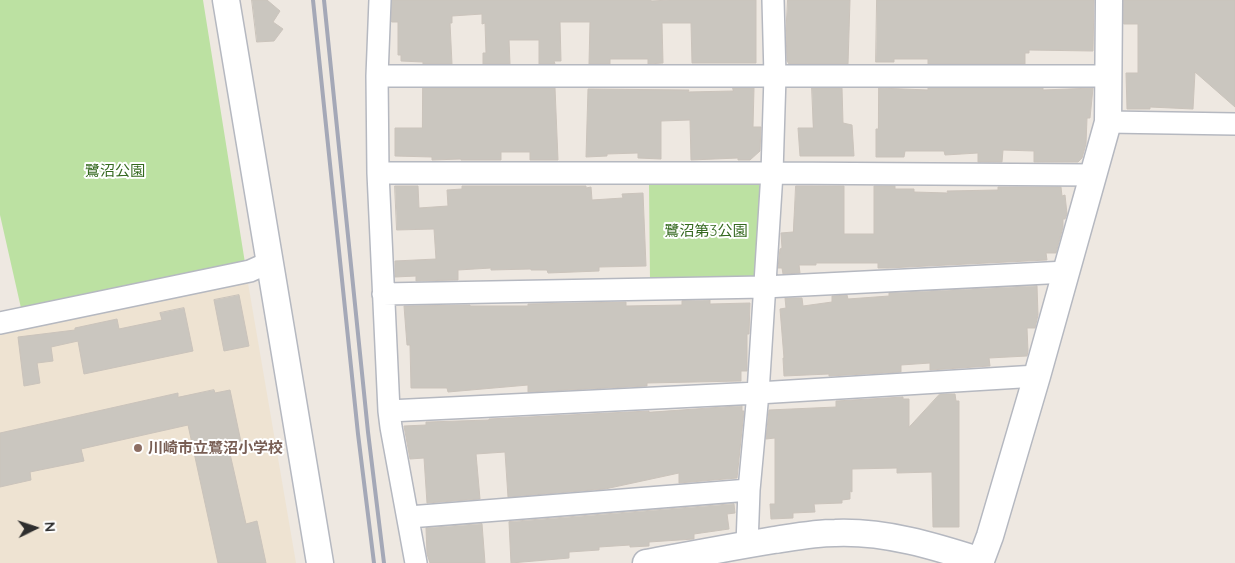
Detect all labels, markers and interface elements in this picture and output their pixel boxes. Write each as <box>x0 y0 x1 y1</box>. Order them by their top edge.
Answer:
park label: 鷺沼公園 <box>85 162 145 180</box>
park label: 鷺沼第3公園 <box>665 222 747 240</box>
place label: 川崎市立鷺沼小学校 <box>148 439 283 457</box>
marker: 川崎市立鷺沼小学校 <box>132 442 144 454</box>
north arrow <box>10 503 60 553</box>
text: N <box>41 521 59 533</box>

